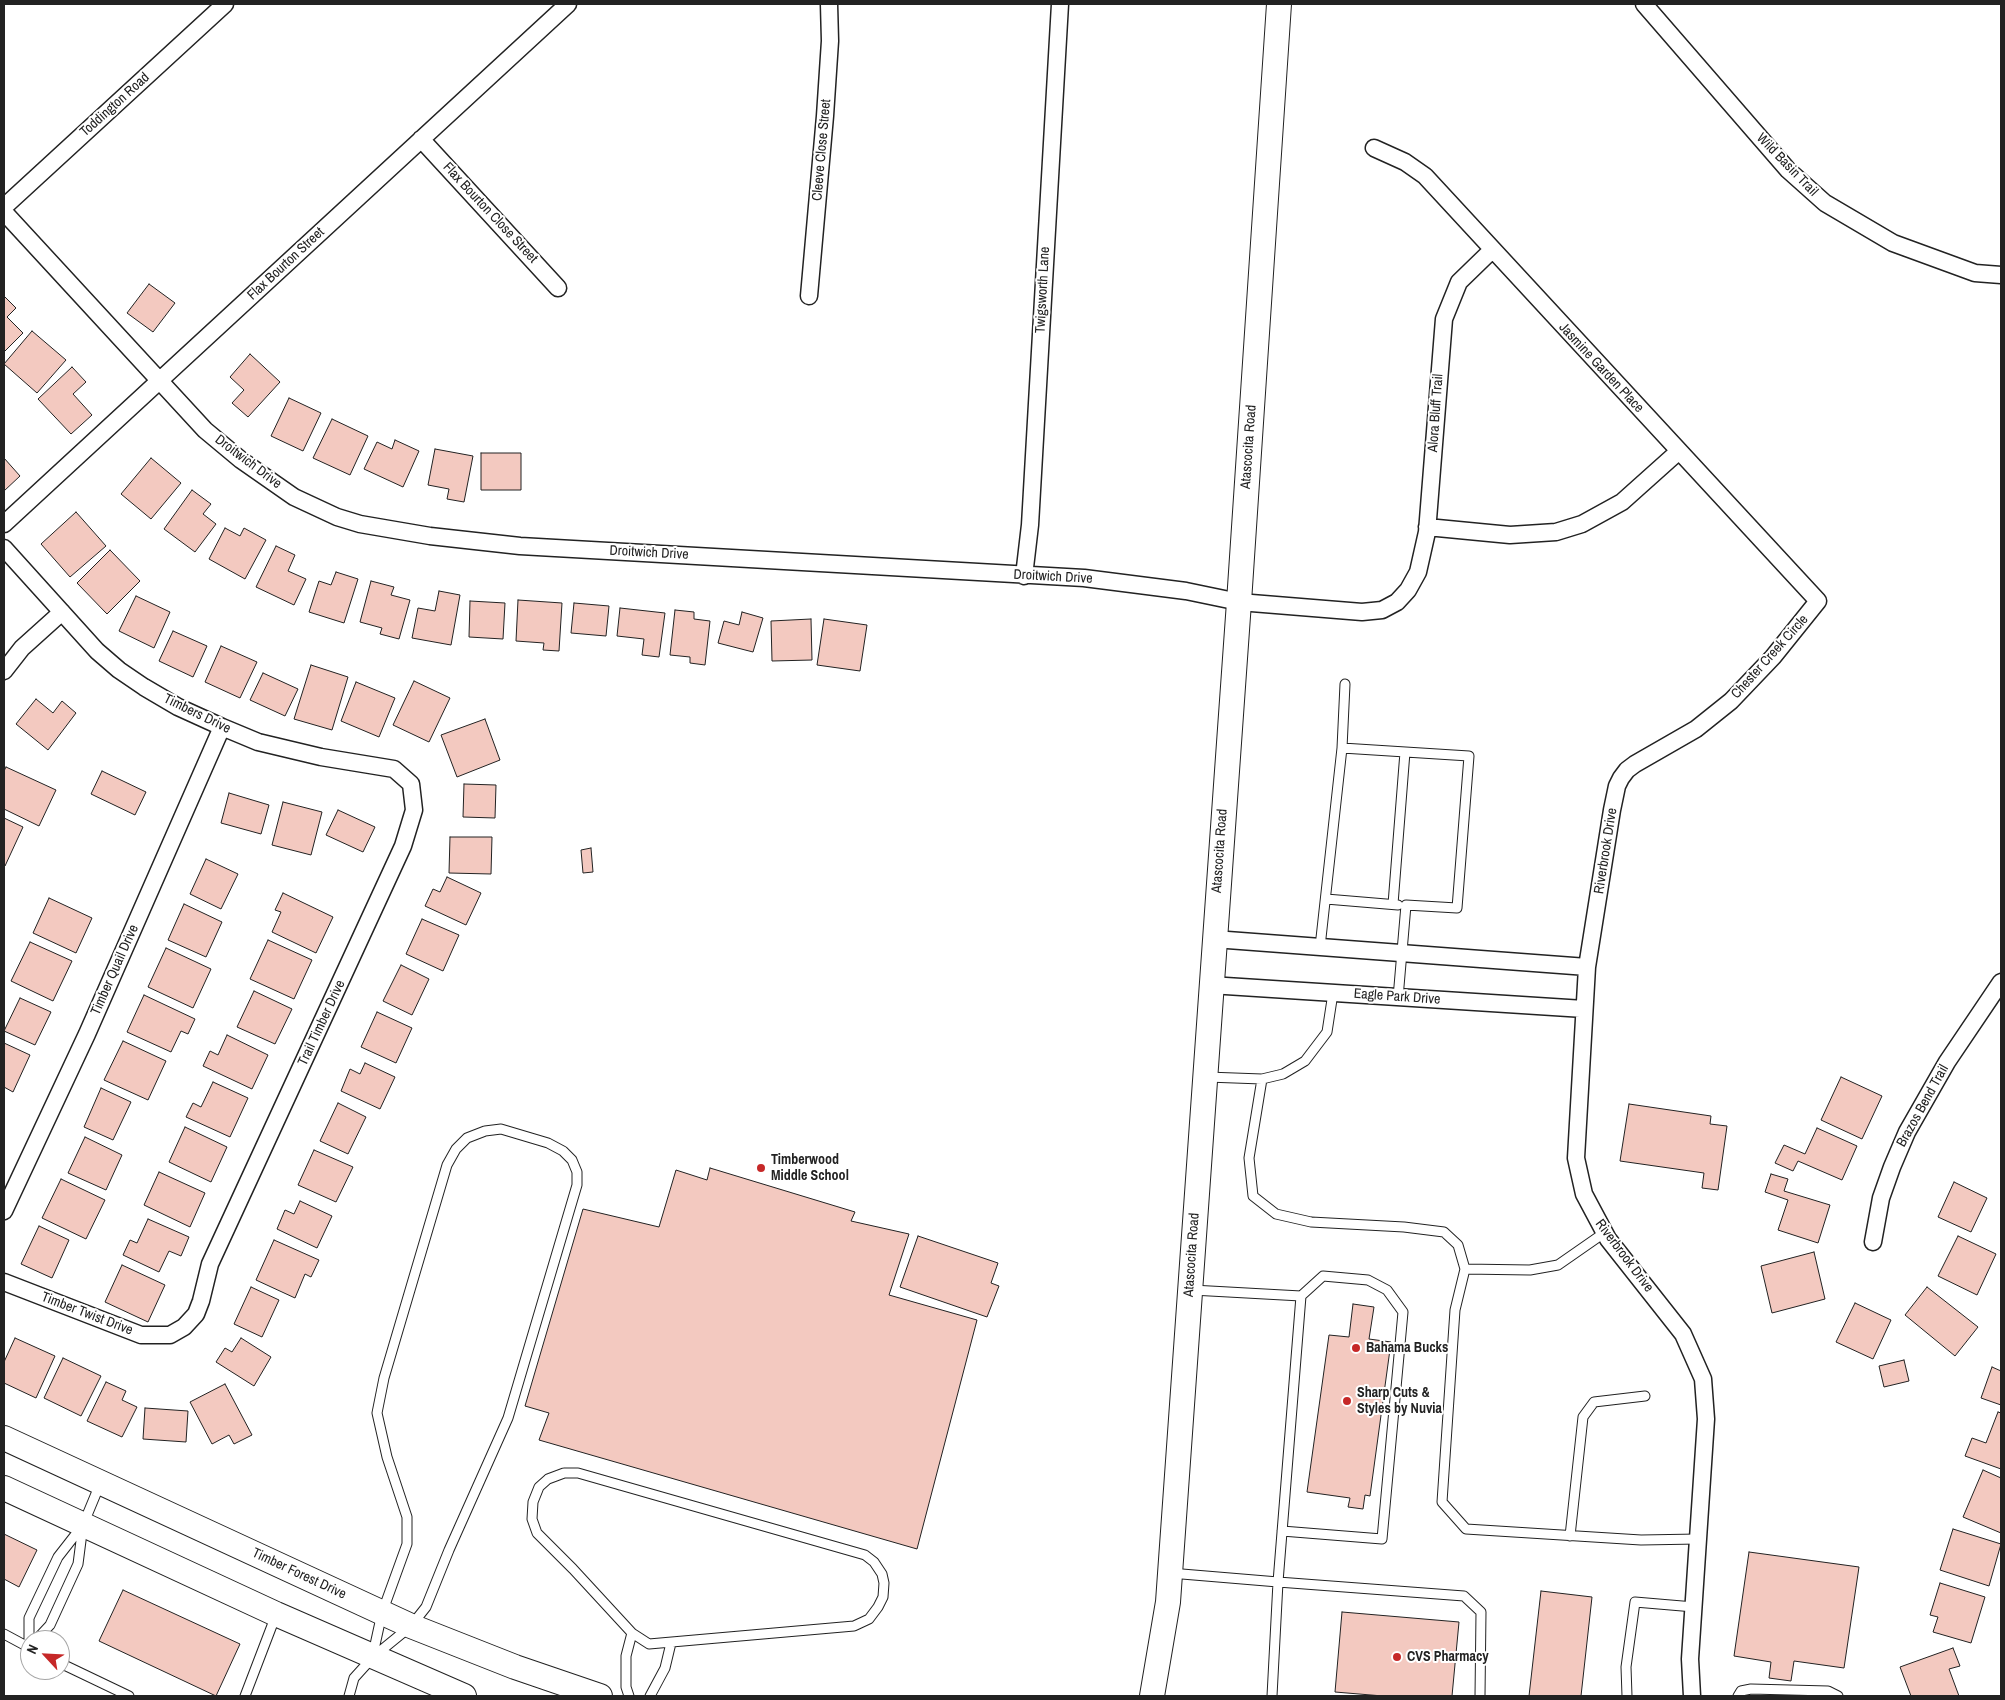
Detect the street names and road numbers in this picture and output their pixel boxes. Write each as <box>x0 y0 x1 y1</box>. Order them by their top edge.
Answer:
street label: Toddington Road <box>77 70 153 140</box>
street label: Cleeve Close Street <box>809 98 835 202</box>
street label: Wild Basin Trail <box>1753 130 1821 200</box>
street label: Flax Bourton Close Street <box>439 159 541 267</box>
street label: Flax Bourton Street <box>244 224 328 304</box>
street label: Twigsworth Lane <box>1032 246 1054 334</box>
street label: Jasmine Garden Place <box>1555 320 1647 416</box>
street label: Alora Bluff Trail <box>1425 373 1447 453</box>
street label: Atascocita Road <box>1238 404 1260 490</box>
street label: Droitwich Drive <box>211 431 285 493</box>
street label: Droitwich Drive <box>609 543 689 563</box>
street label: Droitwich Drive <box>1013 567 1093 587</box>
street label: Chester Creek Circle <box>1728 612 1812 702</box>
street label: Timbers Drive <box>161 691 233 737</box>
street label: Riverbrook Drive <box>1591 807 1621 895</box>
street label: Atascocita Road <box>1209 808 1231 894</box>
street label: Timber Quail Drive <box>88 922 142 1018</box>
street label: Trail Timber Drive <box>295 978 349 1068</box>
street label: Eagle Park Drive <box>1353 986 1441 1008</box>
street label: Brazos Bend Trail <box>1893 1062 1953 1150</box>
street label: Atascocita Road <box>1181 1212 1203 1298</box>
street label: Riverbrook Drive <box>1591 1216 1657 1296</box>
street label: Timber Twist Drive <box>39 1289 135 1339</box>
street label: Timber Forest Drive <box>249 1545 349 1603</box>

